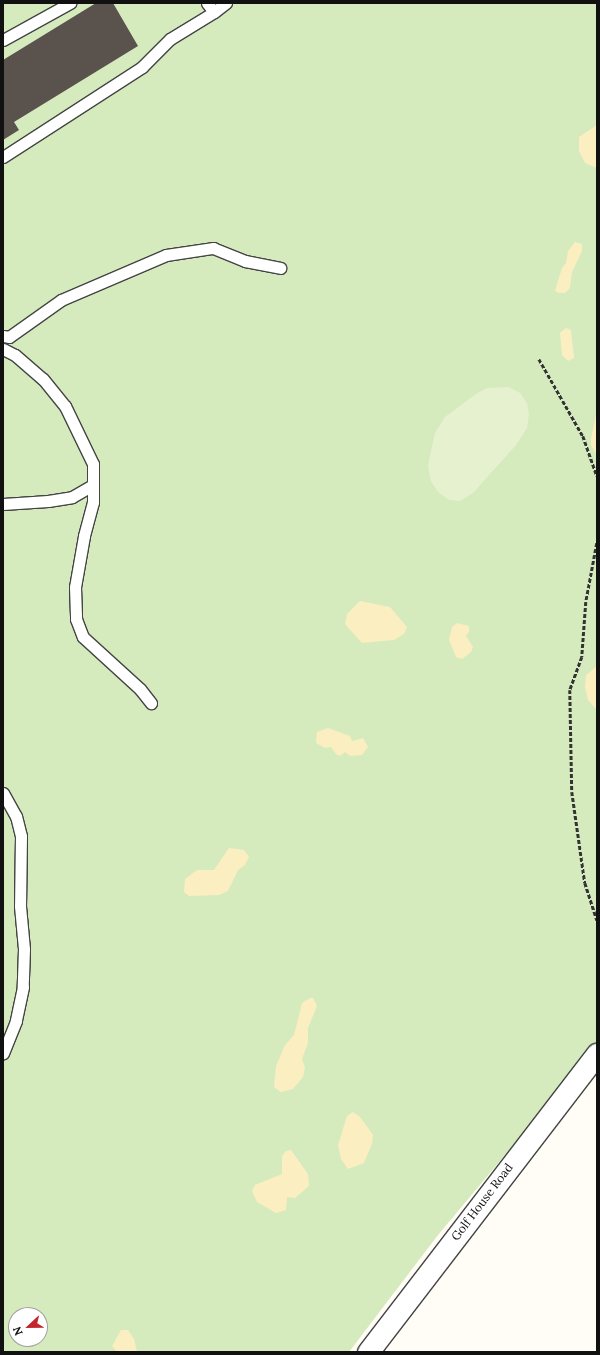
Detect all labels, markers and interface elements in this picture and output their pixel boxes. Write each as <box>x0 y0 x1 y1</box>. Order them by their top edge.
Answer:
street label: Golf House Road <box>448 1161 516 1243</box>
north arrow <box>8 1307 48 1347</box>
text: N <box>10 1325 26 1338</box>

